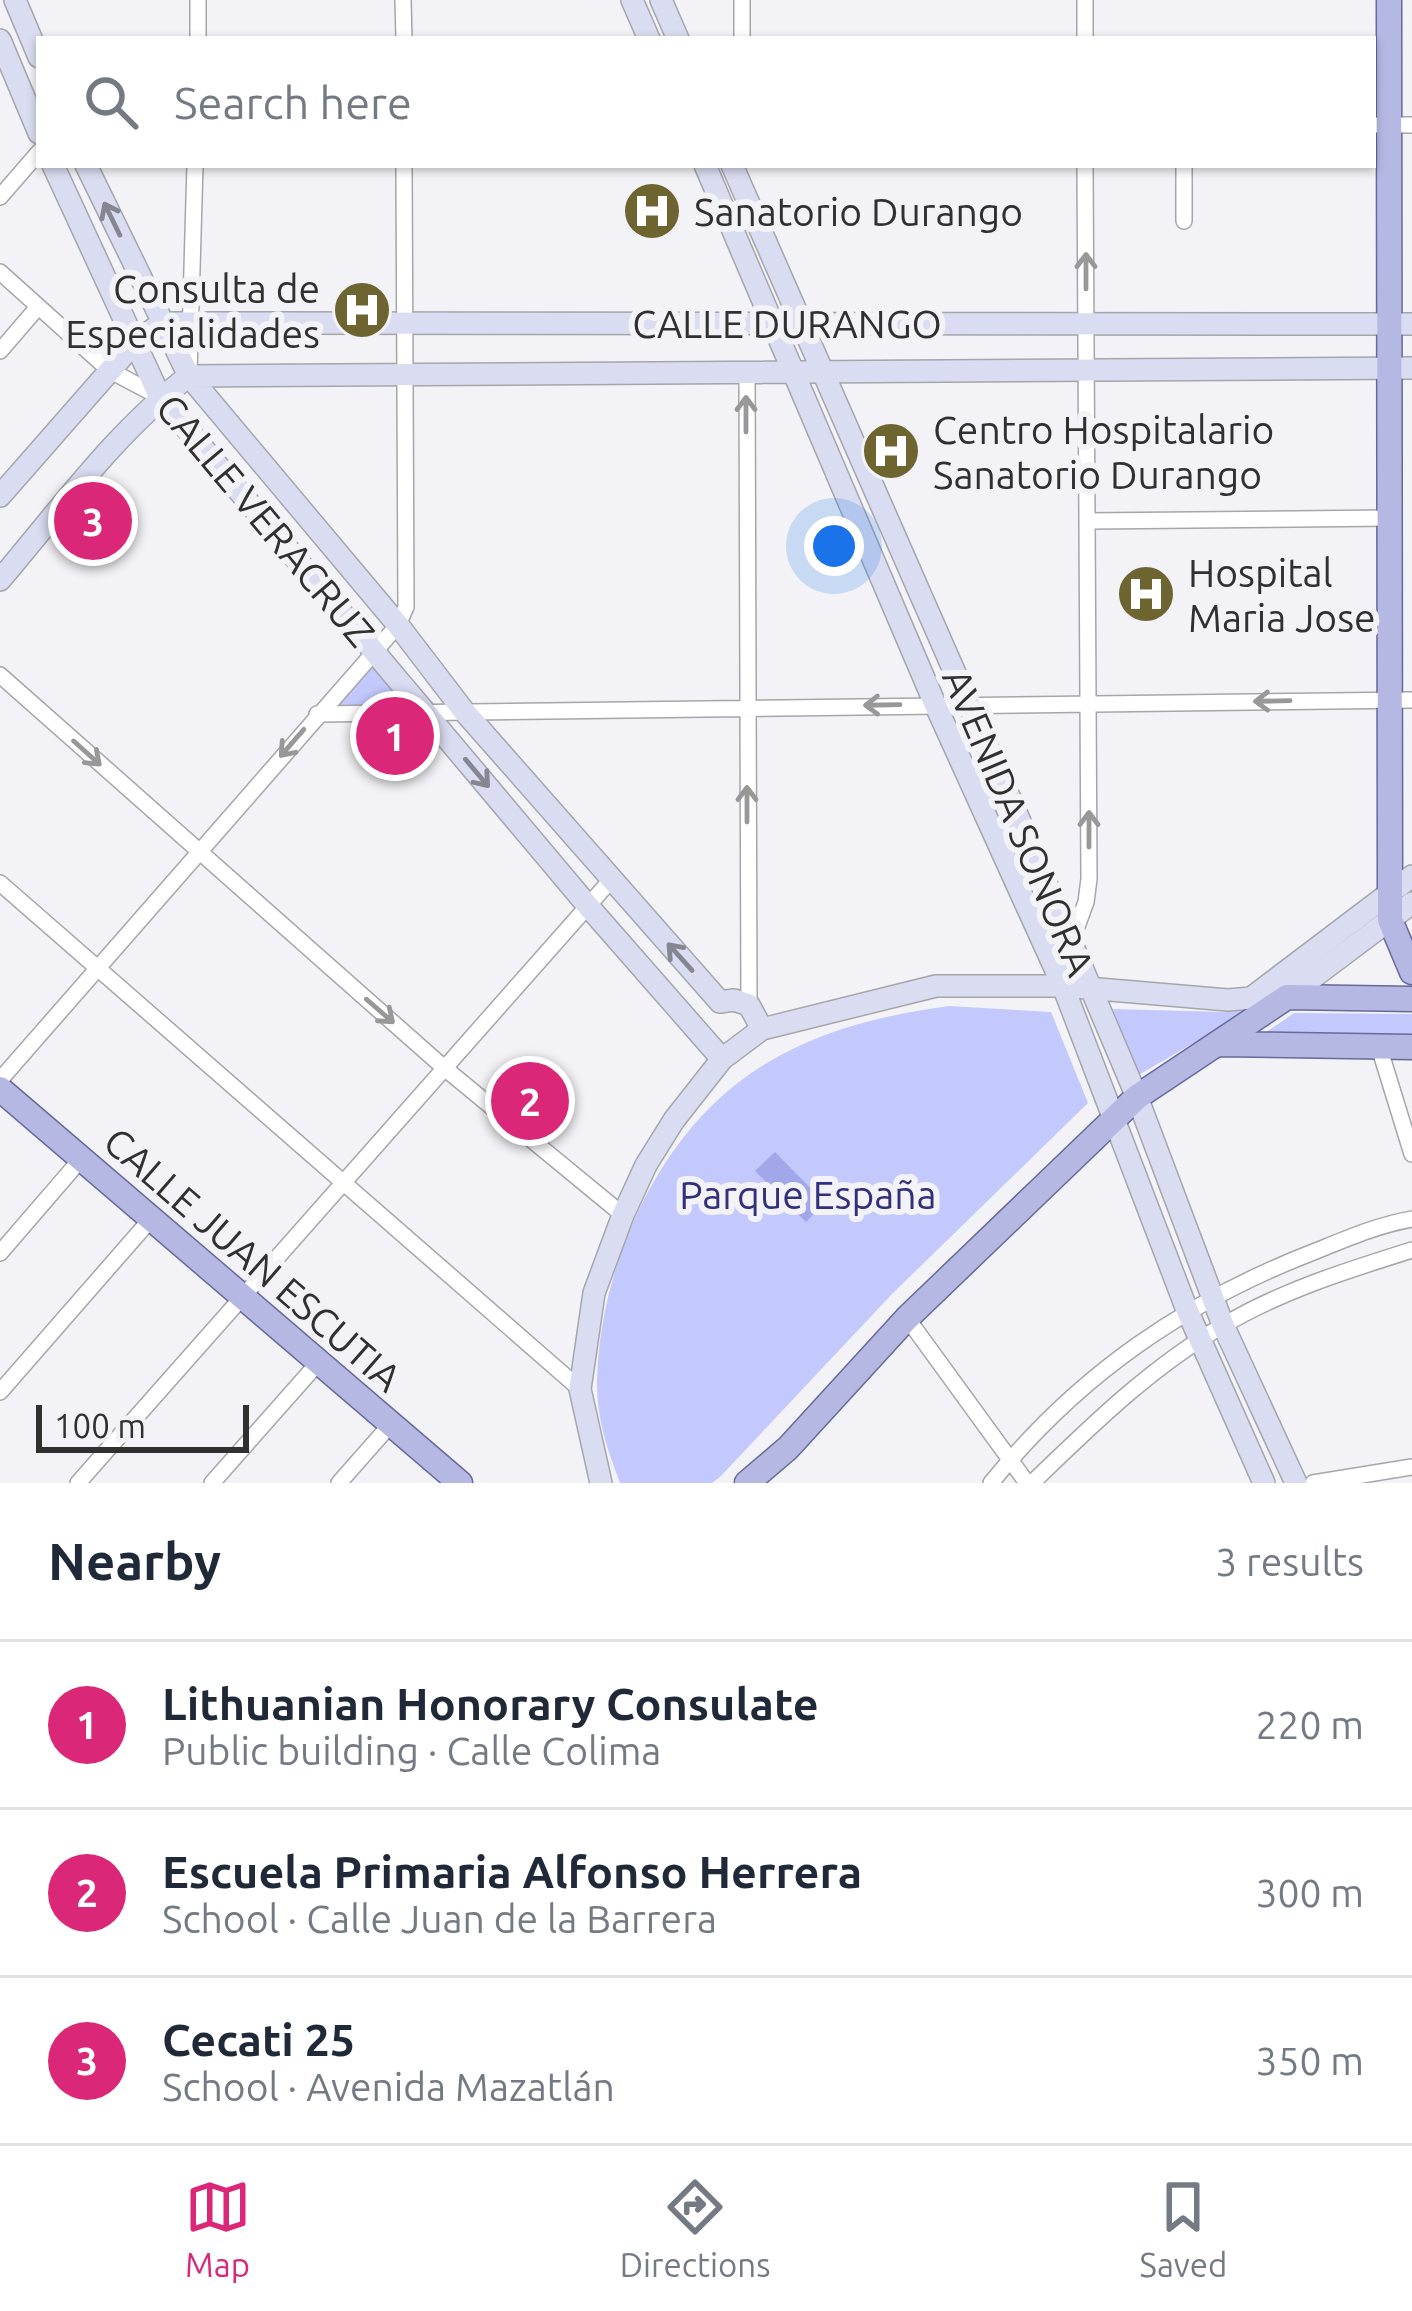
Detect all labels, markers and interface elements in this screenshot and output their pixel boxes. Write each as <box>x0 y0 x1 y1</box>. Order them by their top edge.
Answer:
search box <box>36 36 1376 168</box>
icon: search <box>78 69 144 135</box>
text: Search here <box>174 77 412 128</box>
hospital icon: Sanatorio Durango <box>621 180 683 242</box>
place label: Sanatorio Durango <box>694 190 1023 233</box>
one-way arrow <box>100 202 122 238</box>
one-way arrow <box>1075 252 1097 291</box>
place label: Consulta de Especialidades <box>65 267 320 355</box>
hospital icon: Consulta de Especialidades <box>331 279 393 341</box>
street label: CALLE DURANGO <box>632 302 942 345</box>
street label: CALLE VERACRUZ <box>148 386 384 654</box>
one-way arrow <box>735 395 757 434</box>
place label: Centro Hospitalario Sanatorio Durango <box>933 408 1274 496</box>
hospital icon: Centro Hospitalario Sanatorio Durango <box>860 420 922 482</box>
pin: 3 <box>54 476 132 566</box>
your location <box>804 516 864 576</box>
place label: Hospital Maria Jose <box>1188 551 1376 639</box>
hospital icon: Hospital Maria Jose <box>1115 563 1177 625</box>
street label: AVENIDA SONORA <box>935 662 1103 982</box>
one-way arrow <box>1253 689 1292 712</box>
pin: 1 <box>356 691 434 781</box>
one-way arrow <box>863 694 902 716</box>
one-way arrow <box>279 727 306 758</box>
one-way arrow <box>72 739 102 766</box>
one-way arrow <box>464 756 490 788</box>
one-way arrow <box>736 785 758 824</box>
one-way arrow <box>1077 810 1100 849</box>
one-way arrow <box>667 943 694 973</box>
one-way arrow <box>364 997 394 1025</box>
pin: 2 <box>491 1056 569 1146</box>
street label: CALLE JUAN ESCUTIA <box>96 1119 410 1399</box>
park label: Parque España <box>679 1173 937 1216</box>
scale bar <box>36 1399 249 1452</box>
text: 100 m <box>54 1407 146 1444</box>
text: Nearby <box>48 1532 221 1590</box>
text: 3 results <box>1215 1540 1364 1583</box>
text: Lithuanian Honorary Consulate <box>162 1678 819 1729</box>
text: 1 <box>76 1703 98 1746</box>
text: 220 m <box>1255 1703 1364 1746</box>
text: Public building · Calle Colima <box>162 1729 661 1772</box>
text: Escuela Primaria Alfonso Herrera <box>162 1846 862 1897</box>
text: 2 <box>76 1871 98 1914</box>
text: 300 m <box>1255 1871 1364 1914</box>
text: School · Calle Juan de la Barrera <box>162 1897 717 1940</box>
text: Cecati 25 <box>162 2014 355 2065</box>
text: 3 <box>76 2039 98 2082</box>
text: 350 m <box>1255 2039 1364 2082</box>
text: School · Avenida Mazatlán <box>162 2065 615 2108</box>
tab: Map <box>185 2174 251 2283</box>
tab: Directions <box>620 2174 770 2283</box>
tab: Saved <box>1140 2174 1227 2283</box>

